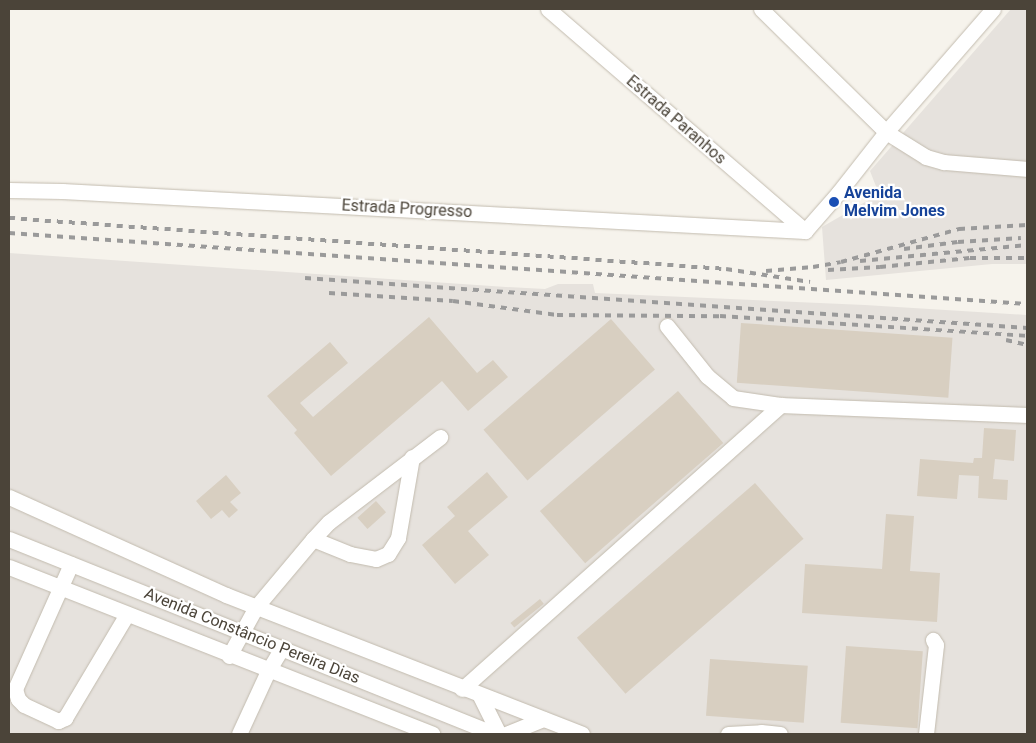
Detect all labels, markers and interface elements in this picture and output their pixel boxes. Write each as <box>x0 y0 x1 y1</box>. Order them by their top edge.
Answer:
street label: Estrada Paranhos <box>622 72 730 168</box>
place label: Avenida Melvim Jones <box>844 183 945 221</box>
street label: Estrada Progresso <box>341 196 473 222</box>
marker: Avenida Melvim Jones <box>828 196 840 208</box>
street label: Avenida Constâncio Pereira Dias <box>141 584 363 688</box>

